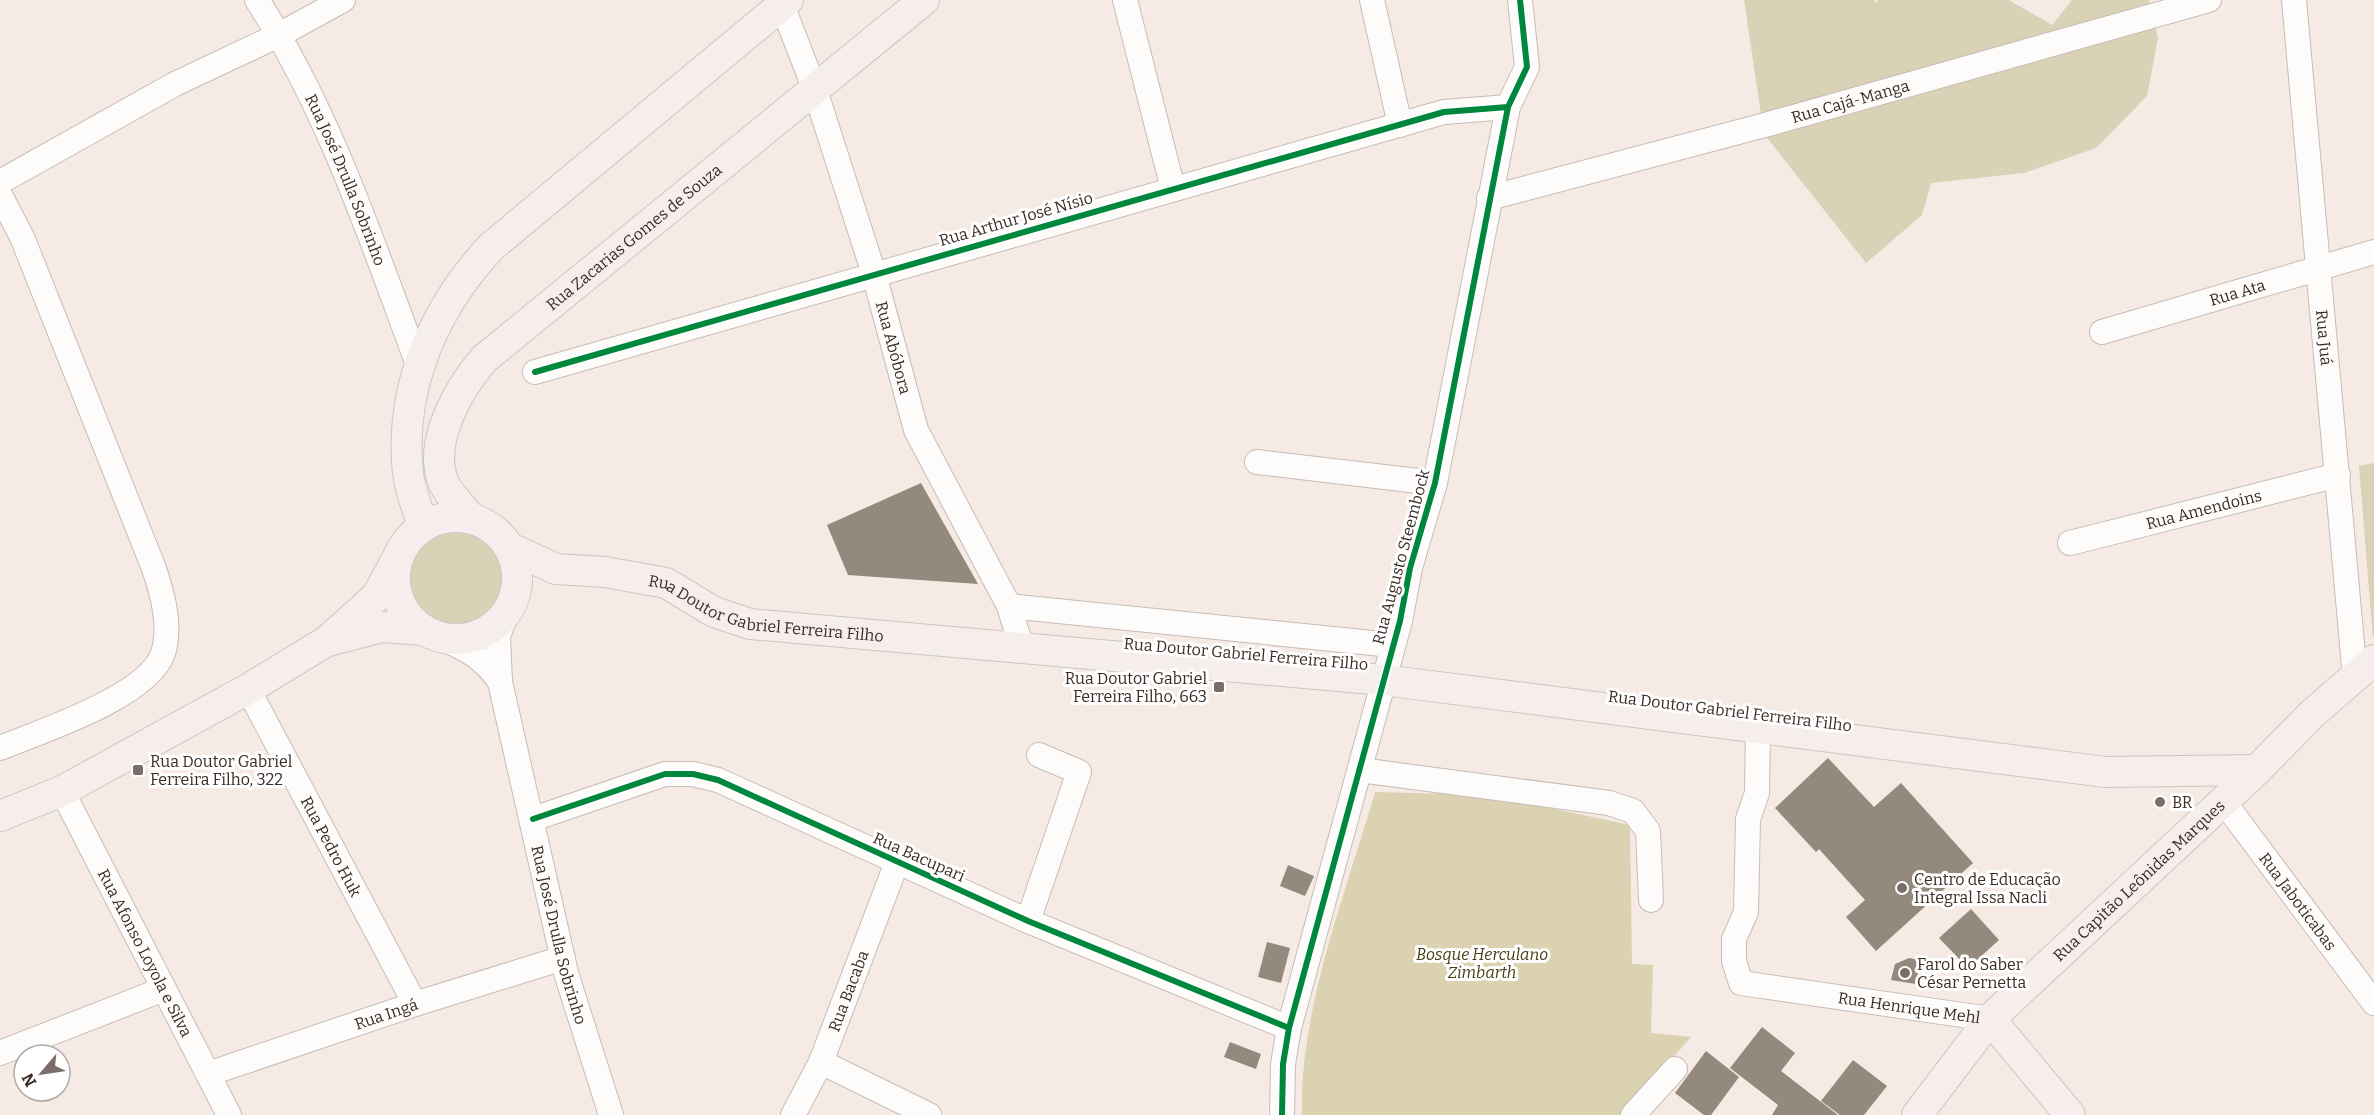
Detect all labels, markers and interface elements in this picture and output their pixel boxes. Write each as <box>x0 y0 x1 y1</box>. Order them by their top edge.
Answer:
street label: Rua Cajá-Manga <box>1789 75 1912 127</box>
street label: Rua José Drulla Sobrinho <box>302 91 390 268</box>
street label: Rua Zacarias Gomes de Souza <box>542 160 725 314</box>
street label: Rua Arthur José Nísio <box>937 188 1095 250</box>
street label: Rua Ata <box>2207 275 2268 309</box>
street label: Rua Abóbora <box>872 299 915 396</box>
street label: Rua Juá <box>2312 309 2336 367</box>
street label: Rua Augusto Steembock <box>1368 467 1434 647</box>
street label: Rua Amendoins <box>2144 485 2264 533</box>
street label: Rua Doutor Gabriel Ferreira Filho <box>647 571 884 645</box>
street label: Rua Doutor Gabriel Ferreira Filho <box>1123 634 1369 674</box>
place label: Rua Doutor Gabriel Ferreira Filho, 663 <box>1065 669 1207 706</box>
marker: Rua Doutor Gabriel Ferreira Filho, 663 <box>1212 680 1226 694</box>
street label: Rua Doutor Gabriel Ferreira Filho <box>1607 687 1853 735</box>
place label: Rua Doutor Gabriel Ferreira Filho, 322 <box>150 752 293 789</box>
marker: Rua Doutor Gabriel Ferreira Filho, 322 <box>131 763 145 777</box>
street label: Rua Pedro Huk <box>297 793 366 900</box>
place label: BR <box>2172 793 2193 812</box>
marker: BR <box>2153 795 2167 809</box>
street label: Rua Capitão Leônidas Marques <box>2049 796 2228 965</box>
street label: Rua Bacupari <box>870 828 968 886</box>
street label: Rua José Drulla Sobrinho <box>528 843 591 1026</box>
street label: Rua Jaboticabas <box>2255 849 2341 954</box>
street label: Rua Afonso Loyola e Silva <box>94 866 197 1040</box>
place label: Centro de Educação Integral Issa Nacli <box>1914 870 2061 907</box>
marker: Centro de Educação Integral Issa Nacli <box>1895 881 1909 895</box>
park label: Bosque Herculano Zimbarth <box>1416 945 1548 982</box>
street label: Rua Bacaba <box>824 947 872 1034</box>
place label: Farol do Saber César Pernetta <box>1917 955 2027 992</box>
marker: Farol do Saber César Pernetta <box>1898 966 1912 980</box>
street label: Rua Henrique Mehl <box>1837 988 1982 1027</box>
street label: Rua Ingá <box>352 994 420 1033</box>
north arrow <box>12 1043 72 1103</box>
text: N <box>18 1070 41 1090</box>

